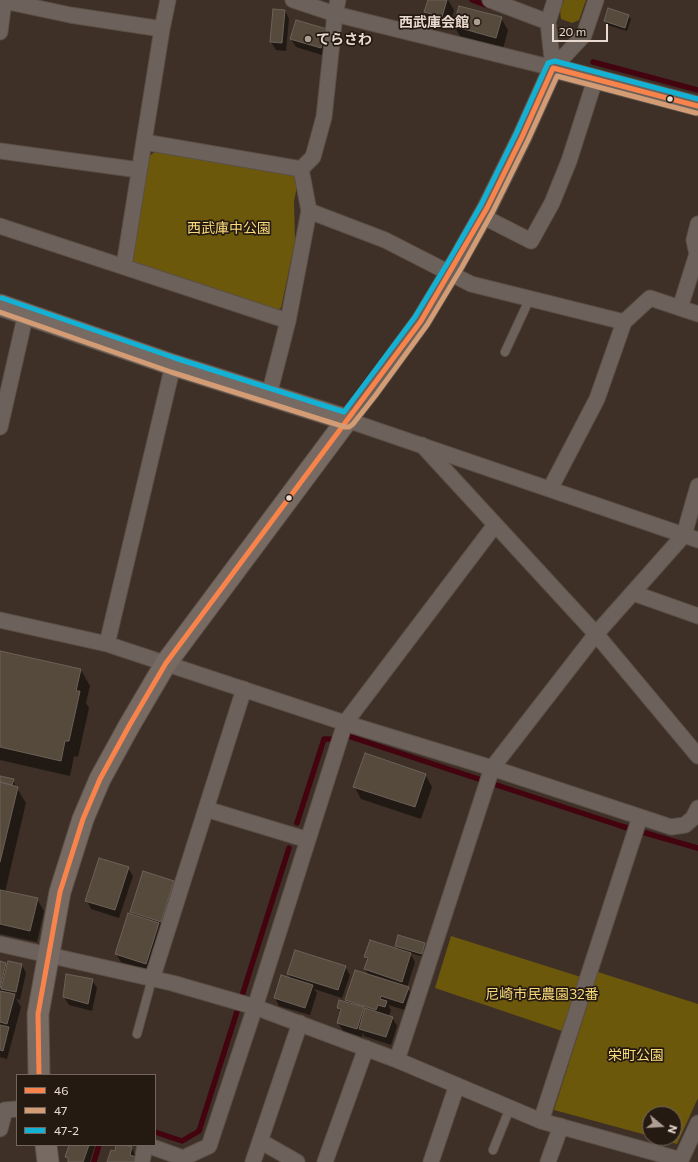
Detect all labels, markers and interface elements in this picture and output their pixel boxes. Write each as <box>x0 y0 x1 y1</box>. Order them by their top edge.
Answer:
place label: 西武庫会館 <box>399 14 469 30</box>
scale bar <box>554 16 610 42</box>
marker: 西武庫会館 <box>472 17 482 27</box>
text: 20 m <box>559 24 586 38</box>
place label: てらさわ <box>316 31 372 47</box>
marker: てらさわ <box>303 34 313 44</box>
unlabelled marker <box>665 94 675 104</box>
park label: 西武庫中公園 <box>187 220 271 236</box>
unlabelled marker <box>284 493 294 503</box>
park label: 尼崎市民農園32番 <box>485 986 599 1002</box>
park label: 栄町公園 <box>608 1047 664 1063</box>
legend <box>16 1074 156 1146</box>
text: 46 <box>54 1083 68 1097</box>
text: 47 <box>54 1103 67 1117</box>
north arrow <box>642 1106 682 1146</box>
text: 47-2 <box>54 1123 79 1137</box>
text: N <box>665 1124 680 1135</box>

